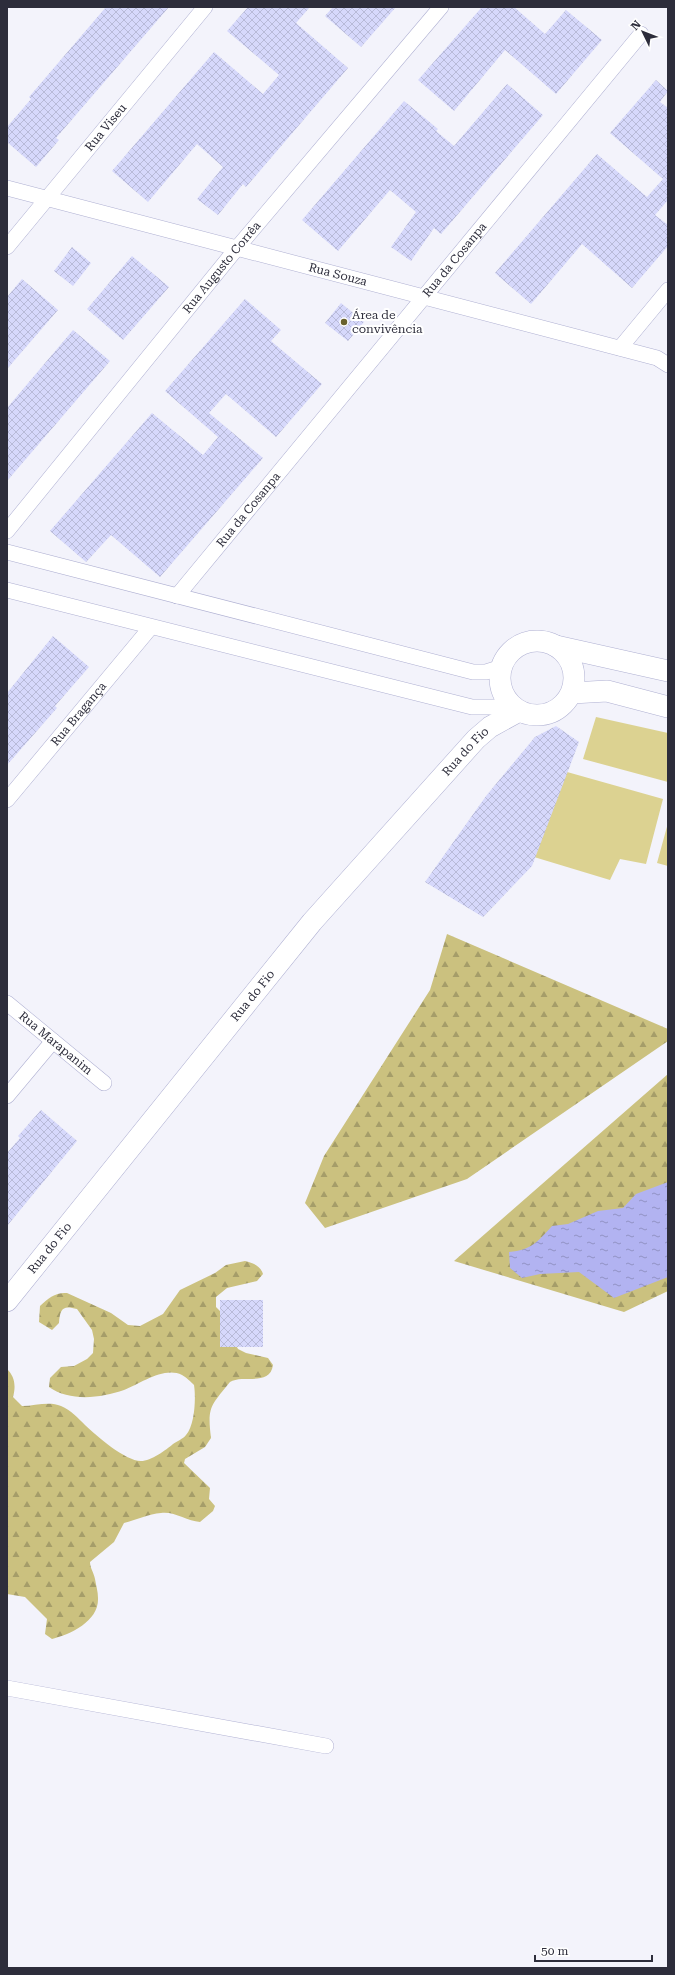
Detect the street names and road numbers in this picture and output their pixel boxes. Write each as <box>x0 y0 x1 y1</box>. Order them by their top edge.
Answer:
street label: Rua Viseu <box>82 101 130 154</box>
street label: Rua Augusto Corrêa <box>180 218 264 316</box>
street label: Rua da Cosanpa <box>420 219 490 300</box>
street label: Rua Souza <box>307 260 369 289</box>
street label: Rua da Cosanpa <box>213 469 284 550</box>
street label: Rua Bragança <box>48 679 110 749</box>
street label: Rua do Fio <box>439 724 492 779</box>
street label: Rua do Fio <box>228 967 278 1024</box>
street label: Rua Marapanim <box>16 1009 95 1078</box>
street label: Rua do Fio <box>25 1220 74 1276</box>

